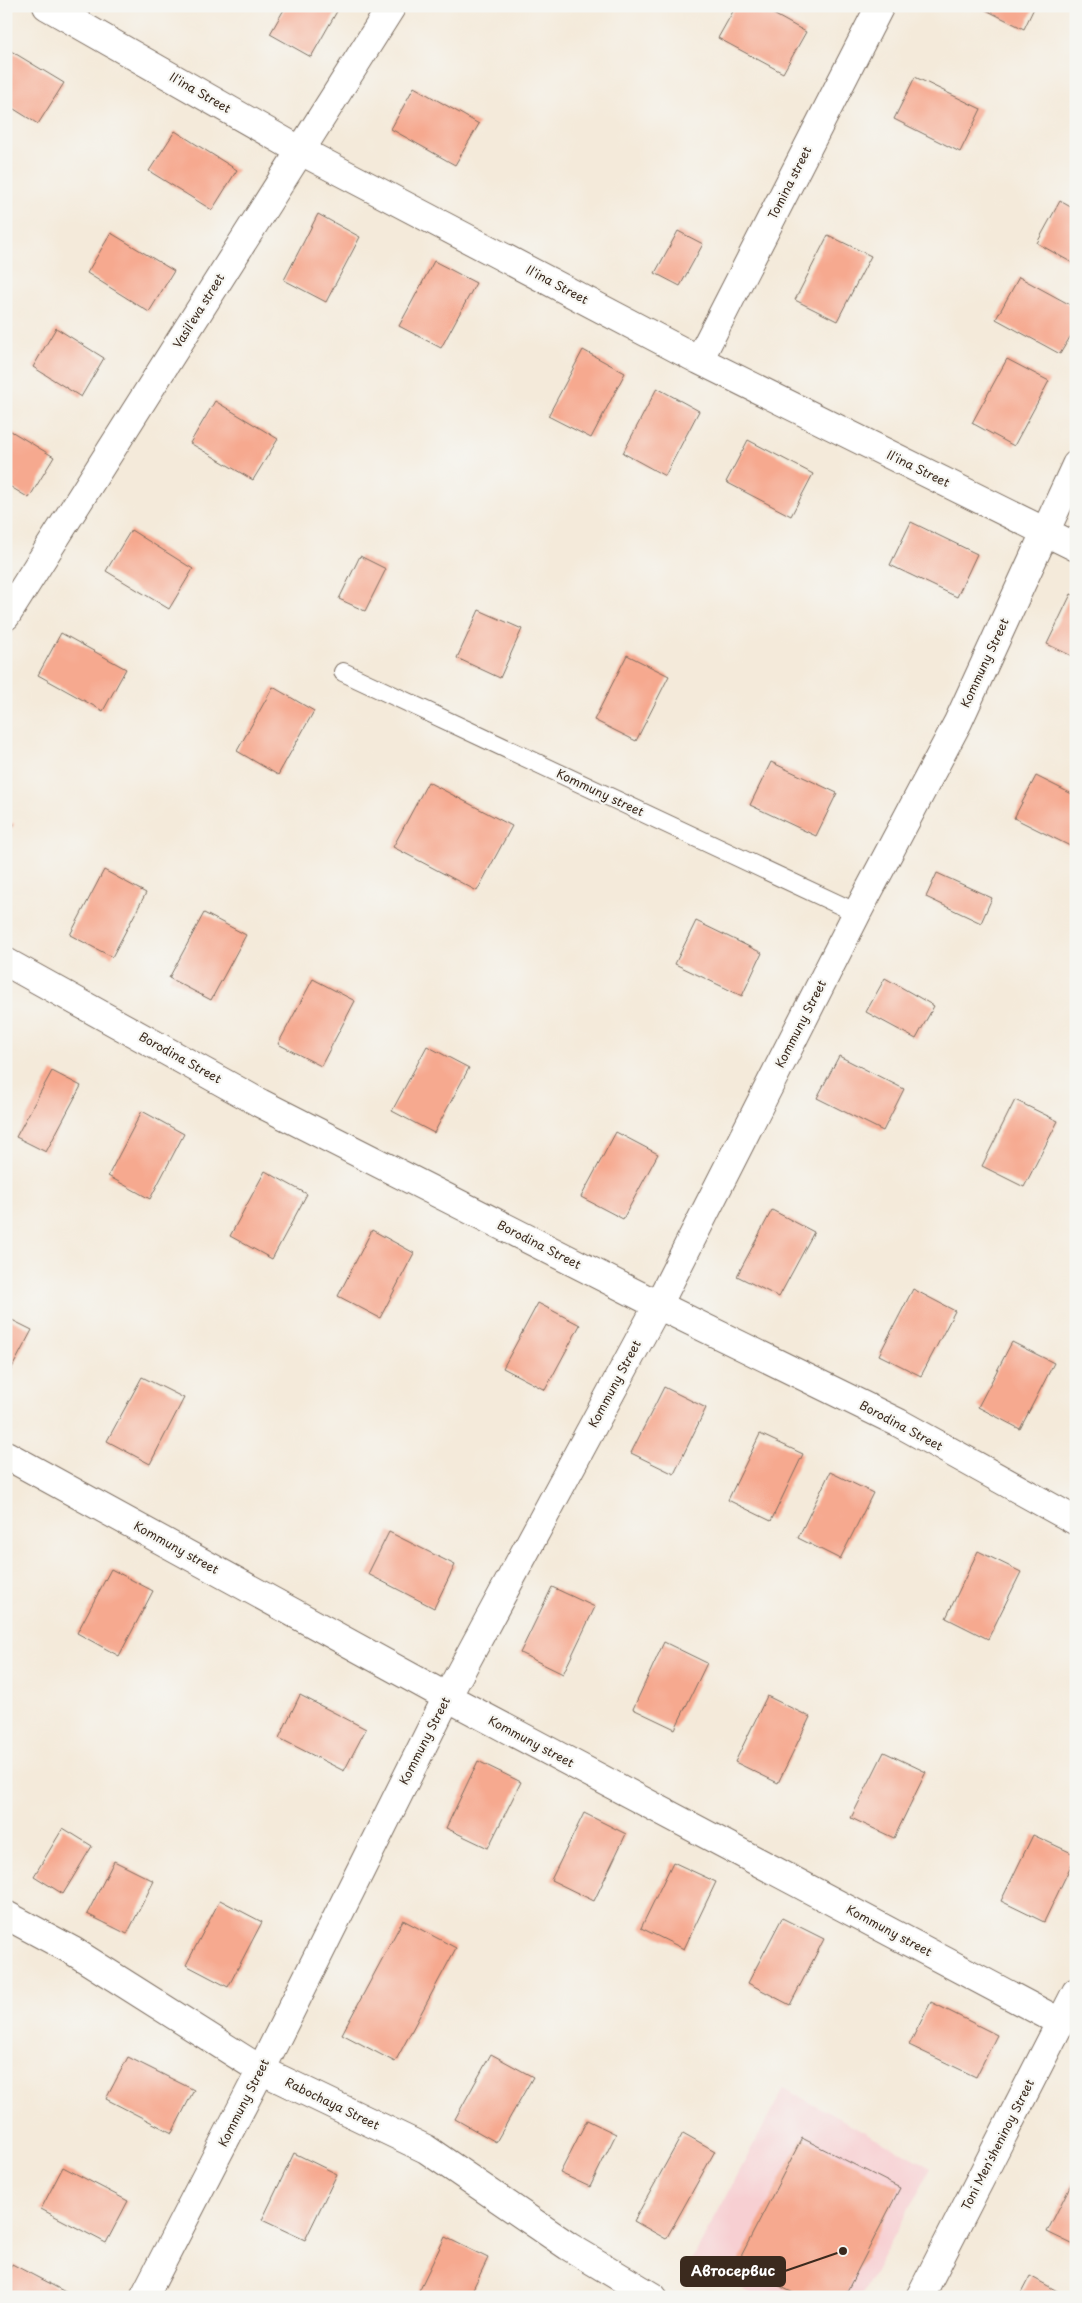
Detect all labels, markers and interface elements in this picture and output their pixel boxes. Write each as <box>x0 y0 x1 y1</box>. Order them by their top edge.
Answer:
street label: Il'ina Street <box>167 67 235 117</box>
street label: Tomina street <box>763 143 815 222</box>
street label: Il'ina Street <box>523 260 592 308</box>
street label: Vasil'eva street <box>168 270 228 351</box>
street label: Il'ina Street <box>884 445 953 491</box>
street label: Kommuny Street <box>956 615 1013 710</box>
street label: Kommuny street <box>554 764 647 820</box>
street label: Kommuny Street <box>770 976 830 1071</box>
street label: Borodina Street <box>136 1027 225 1087</box>
street label: Borodina Street <box>494 1215 585 1273</box>
street label: Kommuny Street <box>584 1337 645 1430</box>
street label: Borodina Street <box>857 1396 946 1455</box>
street label: Kommuny street <box>131 1516 222 1578</box>
street label: Kommuny Street <box>394 1693 454 1788</box>
street label: Kommuny street <box>485 1711 578 1771</box>
street label: Kommuny street <box>843 1900 936 1960</box>
street label: Kommuny Street <box>213 2055 273 2150</box>
street label: Rabochaya Street <box>282 2072 383 2134</box>
street label: Toni Men'sheninoy Street <box>956 2076 1038 2213</box>
callout: Автосервис <box>681 2257 785 2286</box>
text: Автосервис <box>691 2260 775 2281</box>

